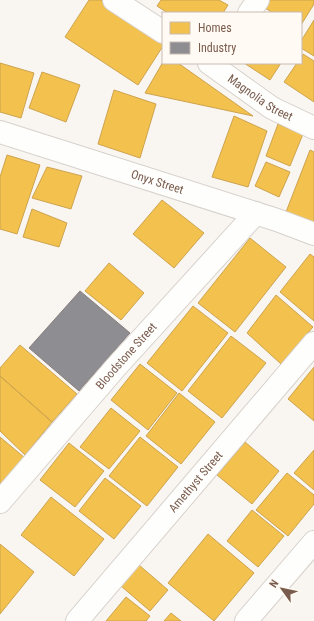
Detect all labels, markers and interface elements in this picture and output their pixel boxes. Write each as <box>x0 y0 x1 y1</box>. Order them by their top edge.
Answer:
legend <box>162 12 302 64</box>
text: Homes <box>198 21 232 35</box>
text: Industry <box>198 41 236 55</box>
street label: Magnolia Street <box>225 72 295 124</box>
street label: Onyx Street <box>129 167 186 197</box>
street label: Bloodstone Street <box>93 320 160 392</box>
street label: Amethyst Street <box>166 448 226 515</box>
north arrow <box>262 569 302 609</box>
text: N <box>267 577 281 590</box>

